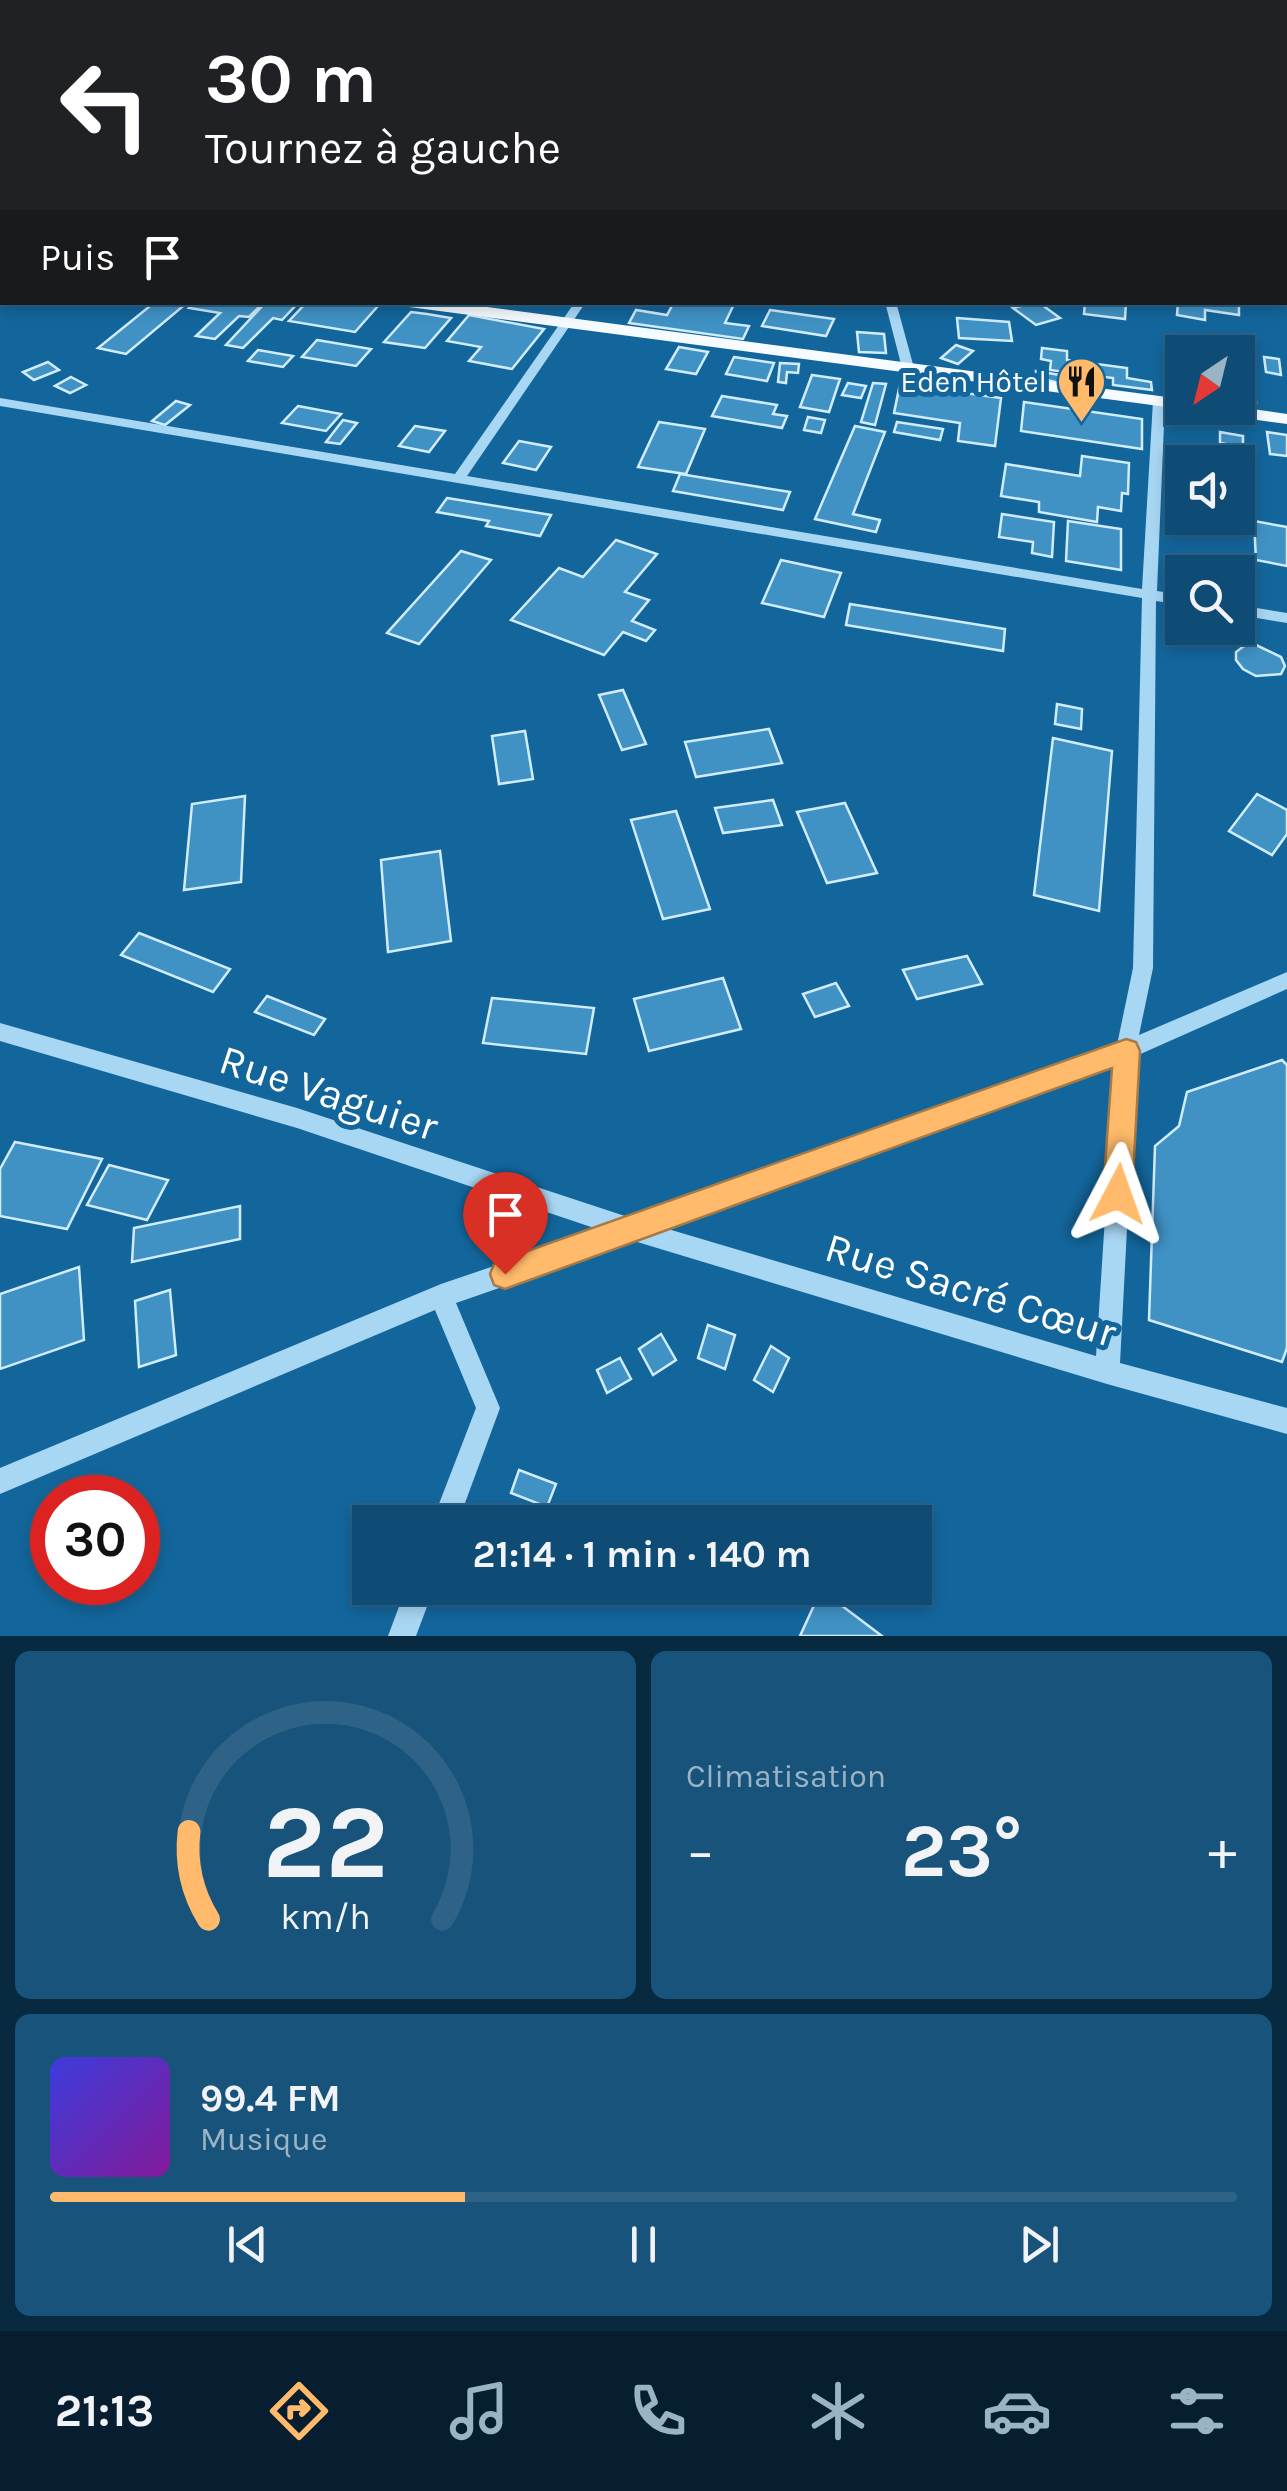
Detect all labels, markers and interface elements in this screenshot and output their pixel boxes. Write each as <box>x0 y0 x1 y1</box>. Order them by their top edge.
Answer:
text: 30 m <box>205 38 377 120</box>
icon: left <box>40 40 170 170</box>
text: Tournez à gauche <box>205 122 561 174</box>
icon: arrive <box>135 230 190 285</box>
text: Puis <box>40 235 115 280</box>
north arrow <box>1165 335 1255 425</box>
map controls <box>1165 335 1255 645</box>
restaurant icon: Eden Hôtel <box>1056 356 1108 424</box>
place label: Eden Hôtel <box>900 364 1047 400</box>
button: sound <box>1165 445 1255 535</box>
button: search <box>1165 555 1255 645</box>
street label: Rue Vaguier <box>213 1034 445 1152</box>
position arrow <box>1066 1142 1170 1246</box>
pin <box>463 1172 548 1275</box>
icon: arrive <box>478 1187 533 1242</box>
street label: Rue Sacré Cœur <box>819 1222 1123 1358</box>
speed limit sign: 30 <box>30 1475 160 1605</box>
text: 21:14 · 1 min · 140 m <box>473 1532 811 1577</box>
text: Climatisation <box>686 1758 886 1795</box>
text: 22 <box>263 1782 388 1903</box>
text: 23° <box>901 1807 1022 1895</box>
text: − <box>686 1819 715 1883</box>
text: + <box>1208 1819 1237 1883</box>
text: km/h <box>280 1896 371 1938</box>
text: 99.4 FM <box>200 2076 341 2121</box>
text: Musique <box>200 2121 327 2158</box>
icon: previous <box>220 2217 275 2272</box>
icon: pause <box>616 2217 671 2272</box>
icon: next <box>1012 2217 1067 2272</box>
icon: directions <box>264 2376 334 2446</box>
icon: music <box>444 2376 514 2446</box>
icon: phone <box>623 2376 693 2446</box>
icon: climate <box>803 2376 873 2446</box>
icon: car <box>982 2376 1052 2446</box>
icon: filters <box>1162 2376 1232 2446</box>
text: 21:13 <box>55 2385 154 2437</box>

